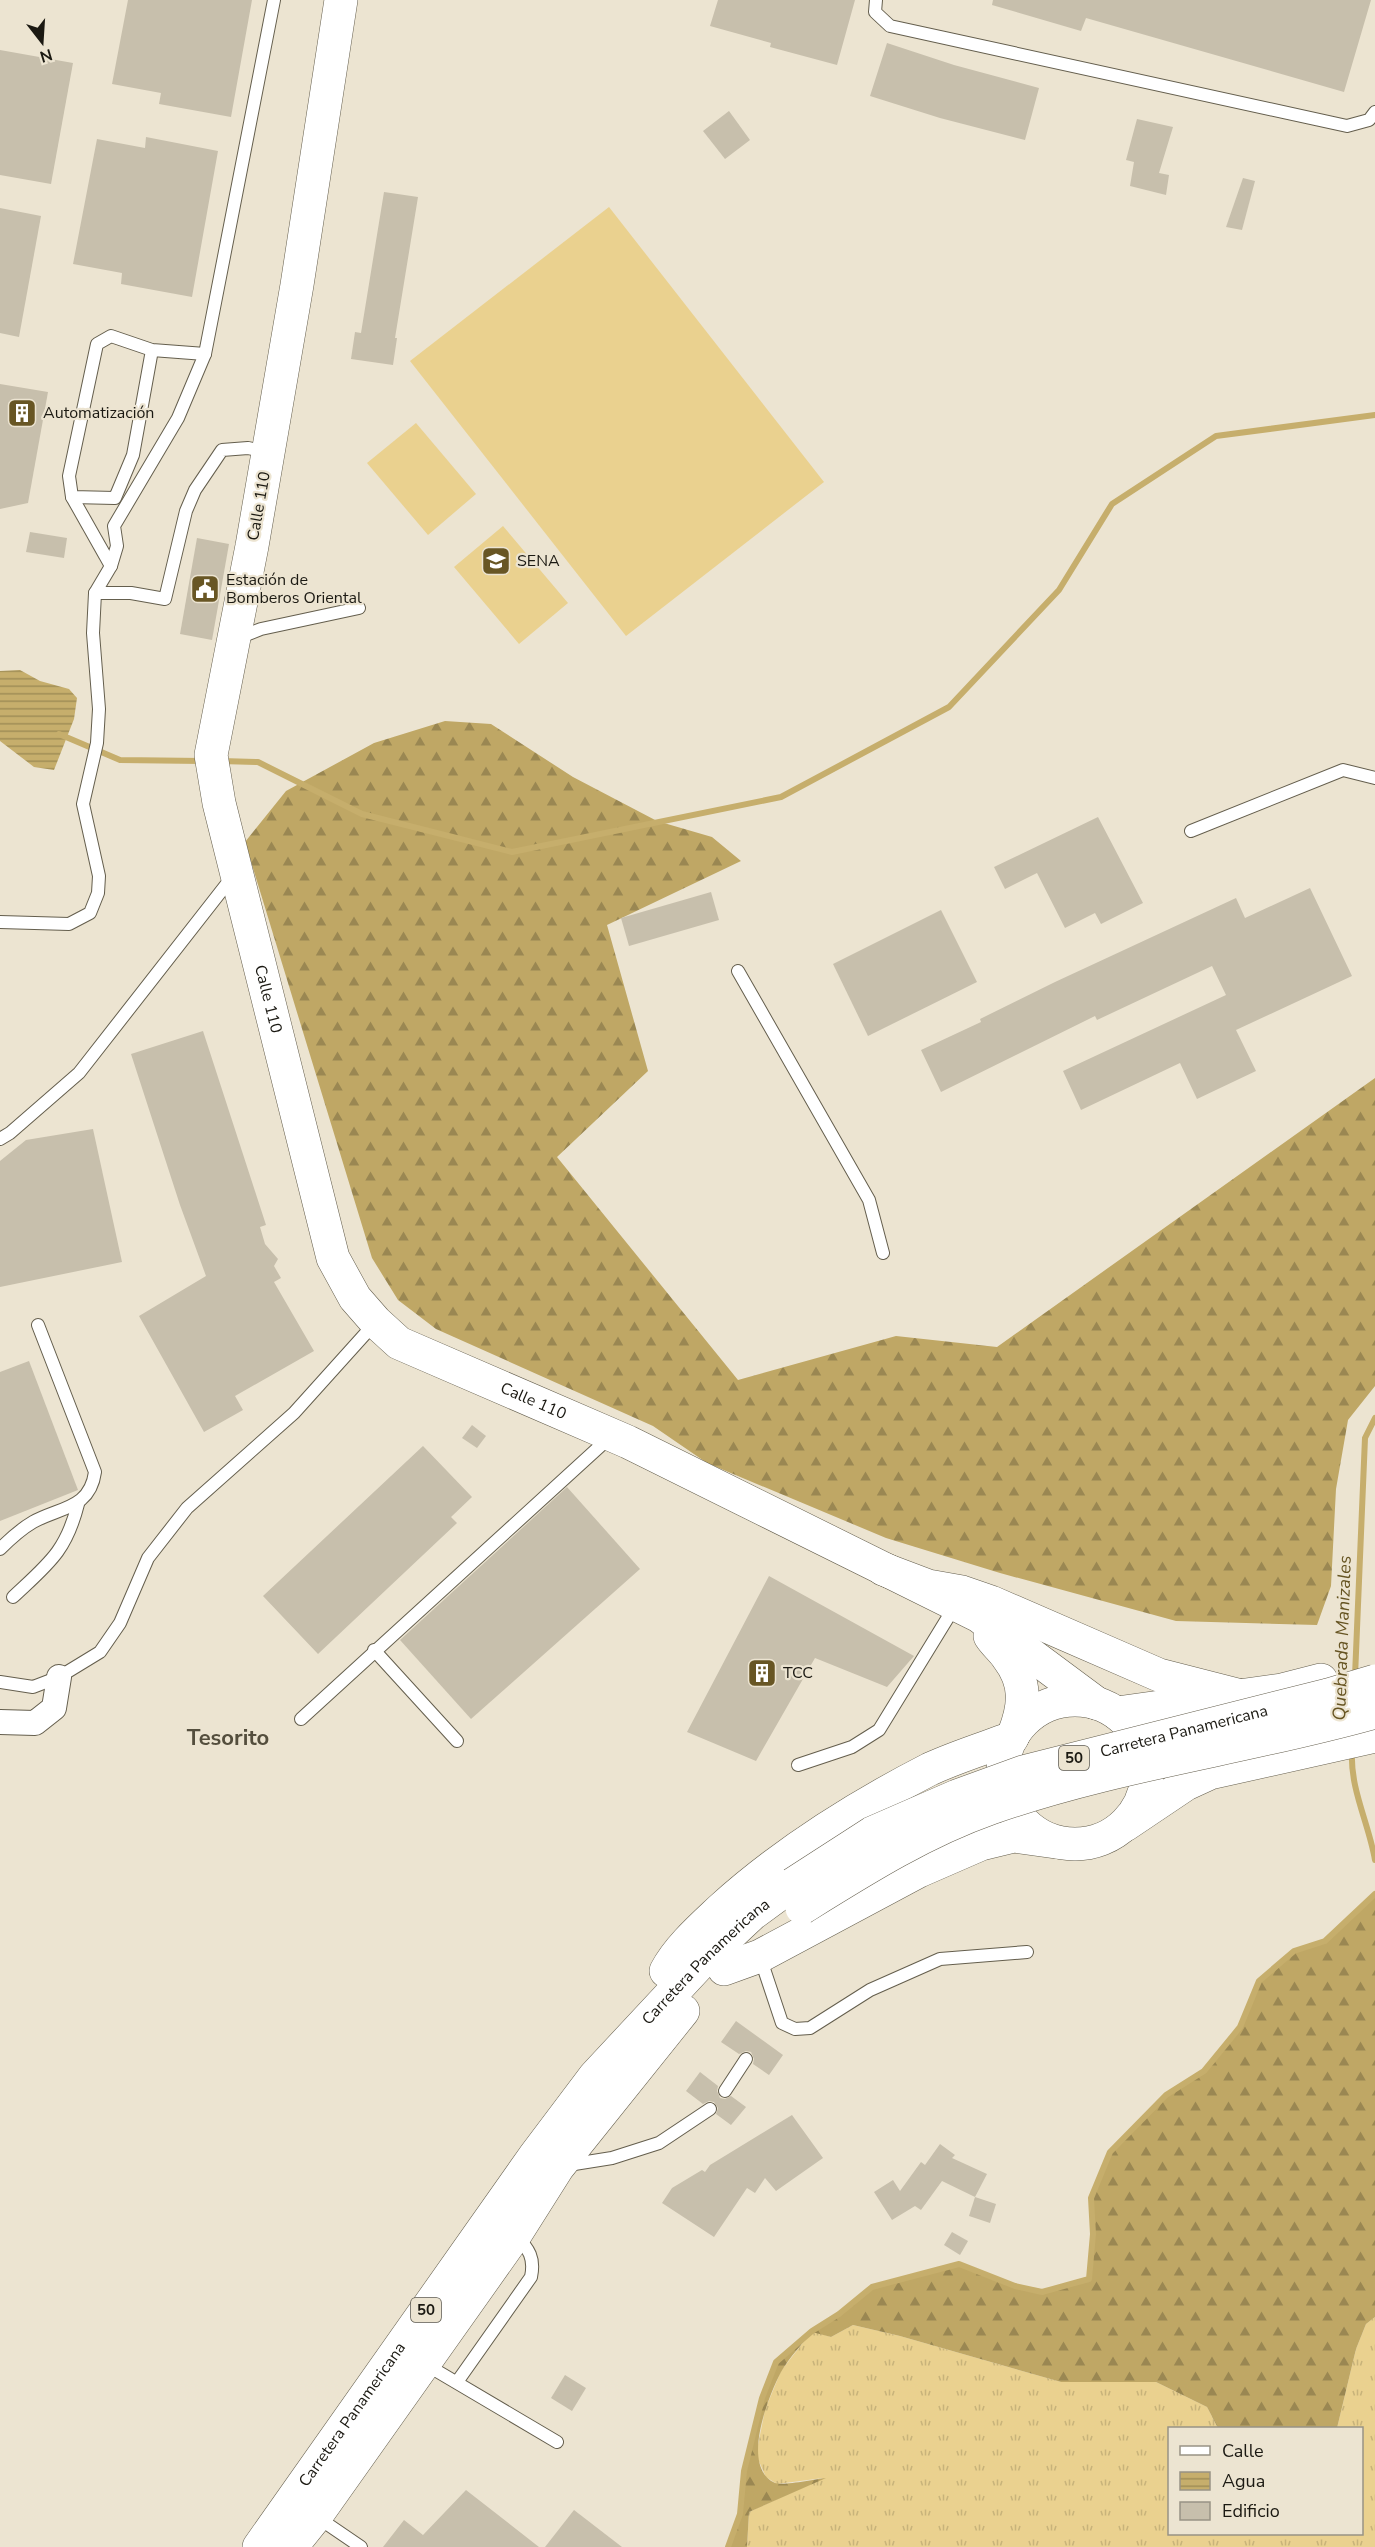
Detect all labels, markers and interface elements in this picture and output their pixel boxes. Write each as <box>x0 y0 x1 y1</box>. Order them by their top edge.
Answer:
north arrow <box>12 12 72 72</box>
text: N <box>37 43 55 68</box>
building icon: Automatización <box>6 397 38 429</box>
place label: Automatización <box>43 402 154 424</box>
street label: Calle 110 <box>242 470 276 542</box>
school or university icon: SENA <box>480 545 512 577</box>
place label: SENA <box>517 550 560 572</box>
place label: Estación de Bomberos Oriental <box>226 569 362 609</box>
public building icon: Estación de Bomberos Oriental <box>189 573 221 605</box>
street label: Calle 110 <box>249 963 287 1036</box>
street label: Calle 110 <box>497 1377 570 1425</box>
water label: Quebrada Manizales <box>1327 1555 1357 1721</box>
building icon: TCC <box>746 1657 778 1689</box>
place label: TCC <box>783 1662 813 1684</box>
street label: Carretera Panamericana <box>1098 1700 1270 1763</box>
district label: Tesorito <box>187 1723 269 1753</box>
road number: 50 <box>1059 1746 1089 1770</box>
street label: Carretera Panamericana <box>637 1893 774 2030</box>
road number: 50 <box>411 2298 441 2322</box>
street label: Carretera Panamericana <box>294 2338 411 2491</box>
legend <box>1168 2427 1363 2535</box>
text: Calle <box>1222 2439 1264 2463</box>
text: Agua <box>1222 2469 1265 2493</box>
text: Edificio <box>1222 2499 1280 2523</box>

